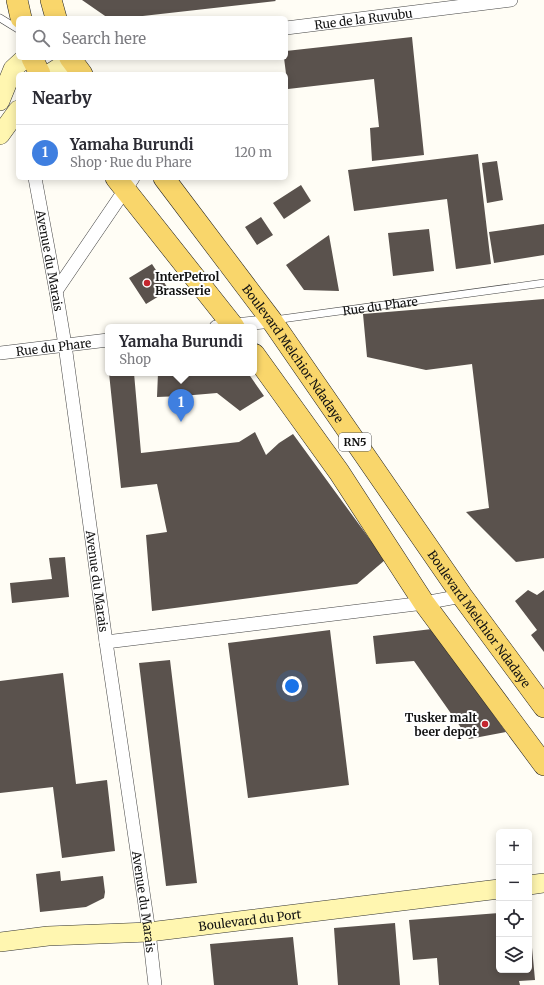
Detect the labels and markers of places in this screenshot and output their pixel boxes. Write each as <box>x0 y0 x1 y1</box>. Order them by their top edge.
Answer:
place label: InterPetrol Brasserie <box>155 269 219 298</box>
marker: InterPetrol Brasserie <box>142 278 152 288</box>
pin: 1 <box>168 389 194 422</box>
place label: Tusker malt beer depot <box>405 710 477 739</box>
marker: Tusker malt beer depot <box>480 719 490 729</box>

